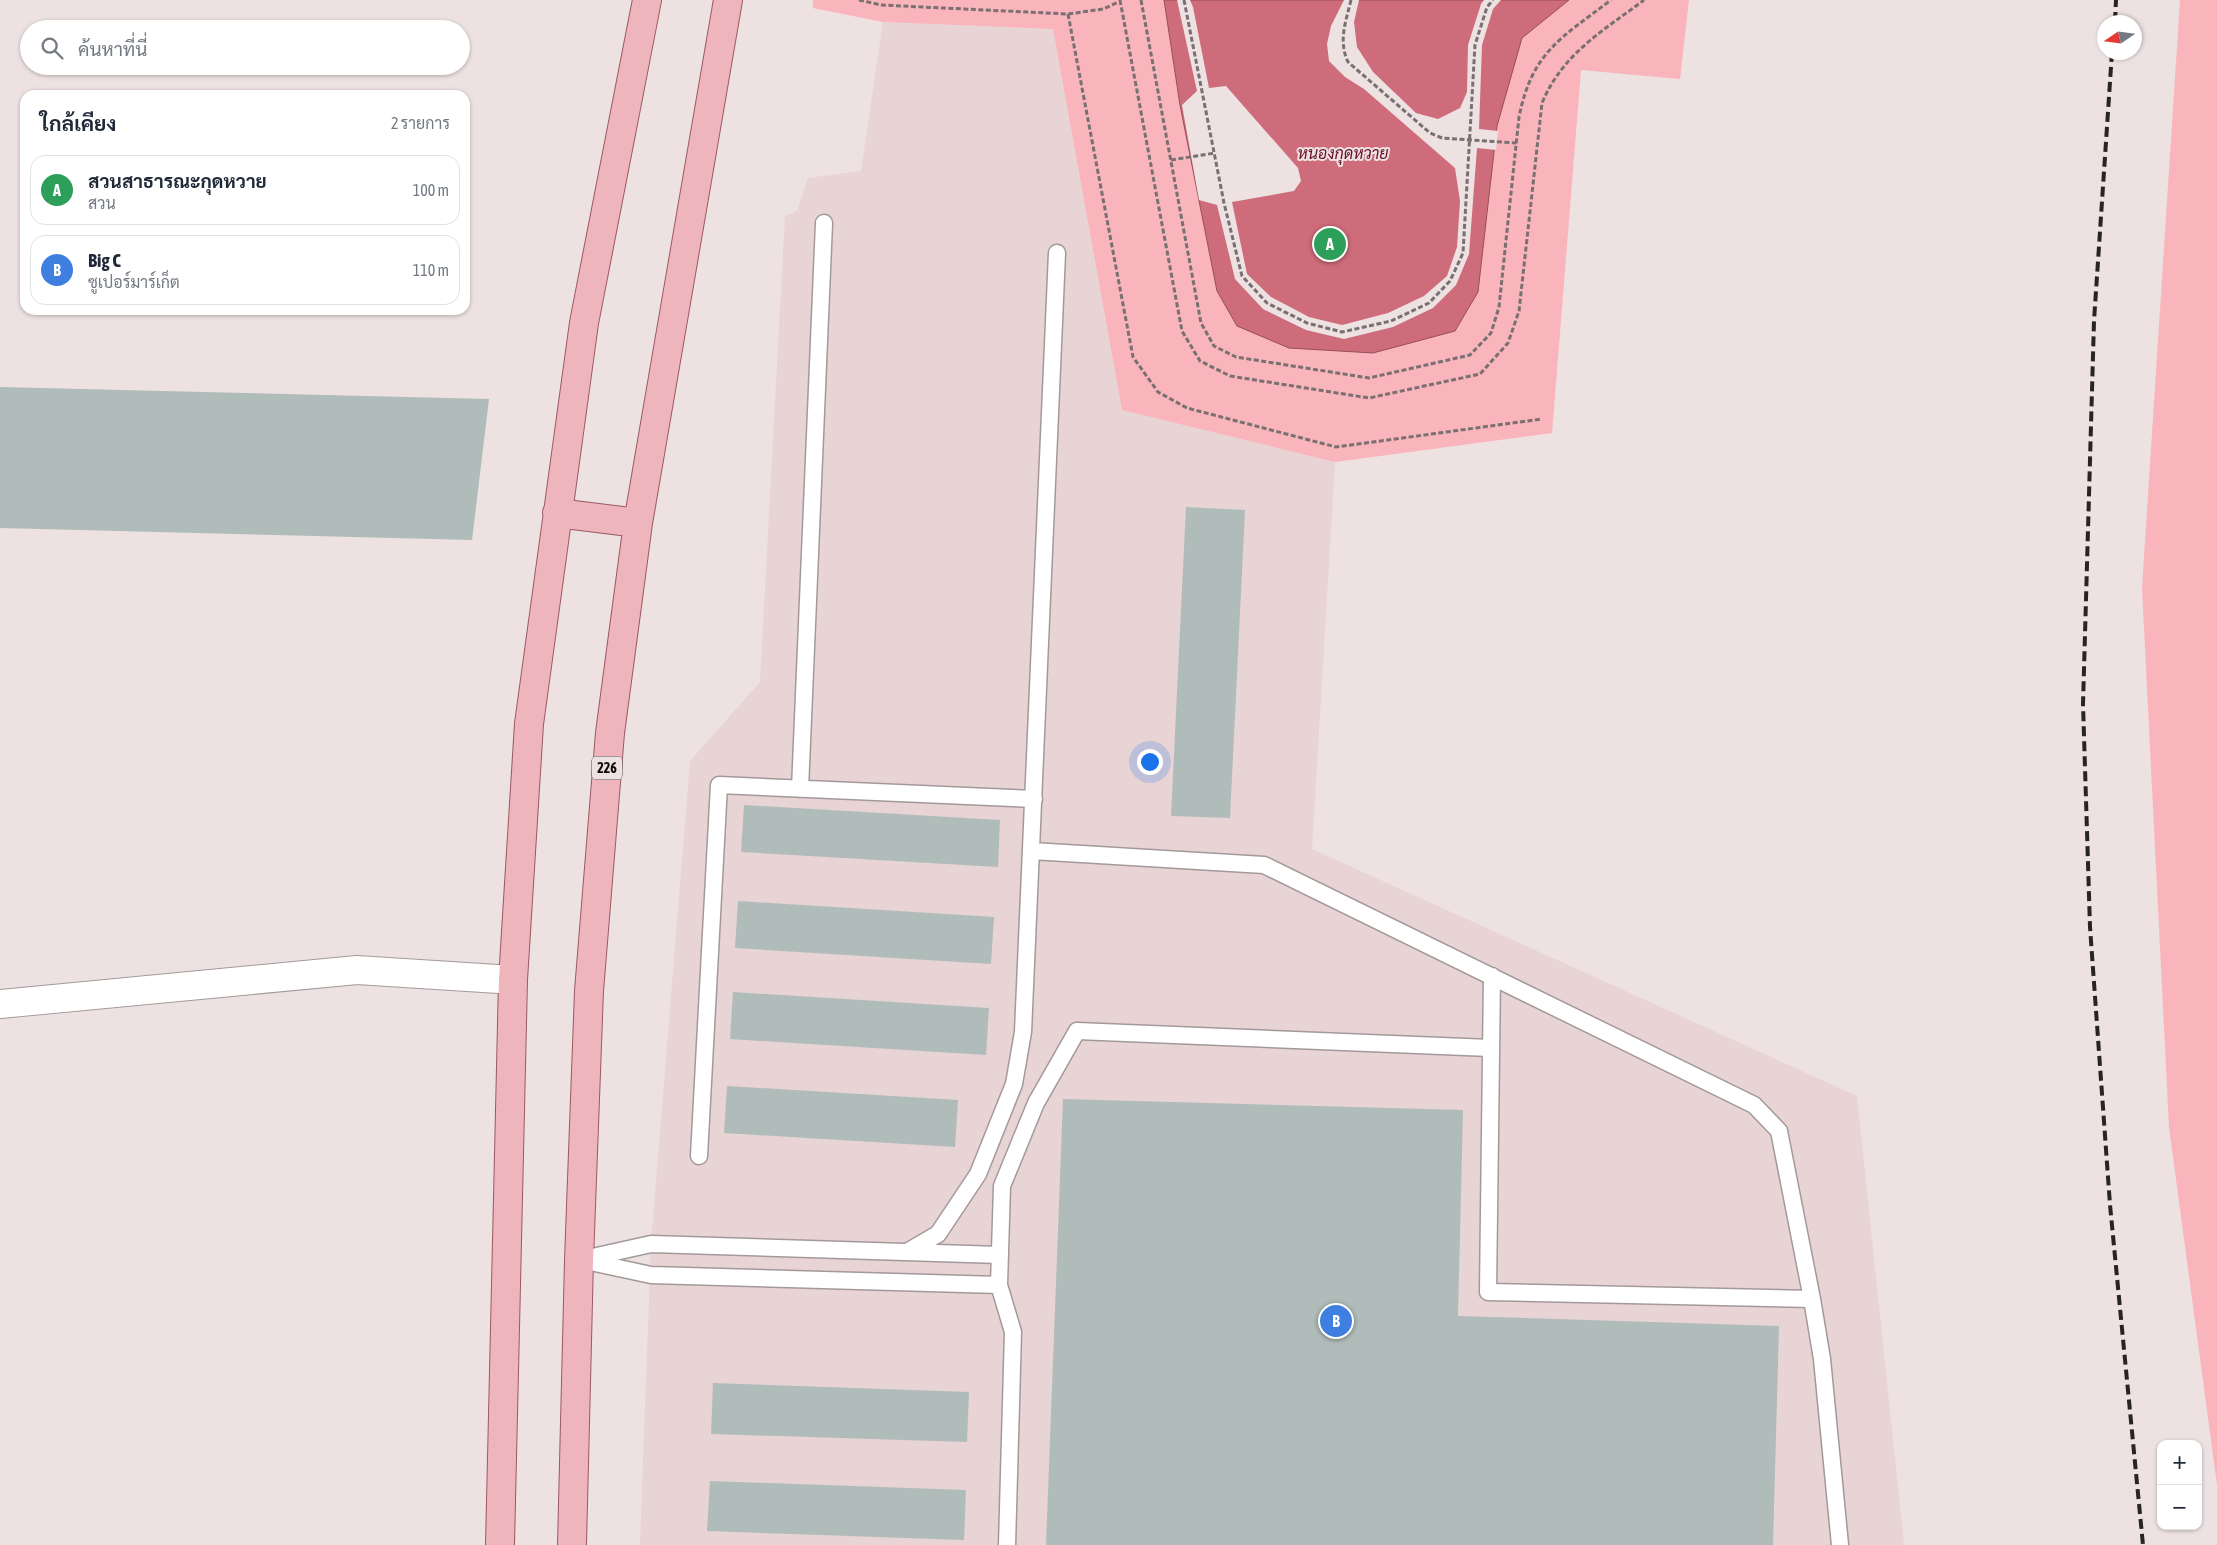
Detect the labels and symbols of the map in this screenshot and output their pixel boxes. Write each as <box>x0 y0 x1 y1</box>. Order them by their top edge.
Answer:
north arrow <box>2097 15 2142 60</box>
water label: หนองกุดหวาย <box>1298 144 1389 165</box>
pin: A <box>1314 225 1346 263</box>
your location <box>1137 749 1163 775</box>
road number: 226 <box>592 756 622 780</box>
pin: B <box>1320 1302 1352 1340</box>

